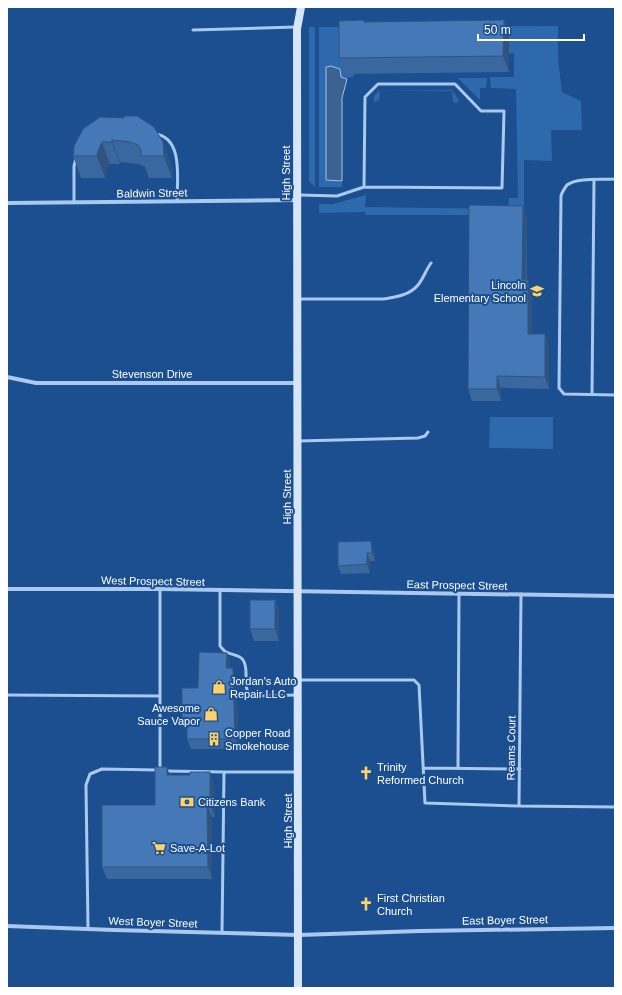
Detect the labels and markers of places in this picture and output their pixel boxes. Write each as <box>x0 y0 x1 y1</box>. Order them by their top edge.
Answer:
place label: Lincoln Elementary School <box>434 279 526 304</box>
school or university icon: Lincoln Elementary School <box>529 283 545 299</box>
place label: Jordan's Auto Repair LLC <box>230 675 296 700</box>
shop icon: Jordan's Auto Repair LLC <box>211 679 227 695</box>
place label: Awesome Sauce Vapor <box>137 702 200 727</box>
shop icon: Awesome Sauce Vapor <box>203 706 219 722</box>
place label: Copper Road Smokehouse <box>225 727 290 752</box>
building icon: Copper Road Smokehouse <box>206 731 222 747</box>
place label: Trinity Reformed Church <box>377 761 464 786</box>
church icon: Trinity Reformed Church <box>358 765 374 781</box>
bank icon: Citizens Bank <box>179 794 195 810</box>
place label: Citizens Bank <box>198 796 266 808</box>
supermarket icon: Save-A-Lot <box>151 840 167 856</box>
place label: Save-A-Lot <box>170 842 225 854</box>
place label: First Christian Church <box>377 892 445 917</box>
church icon: First Christian Church <box>358 896 374 912</box>

